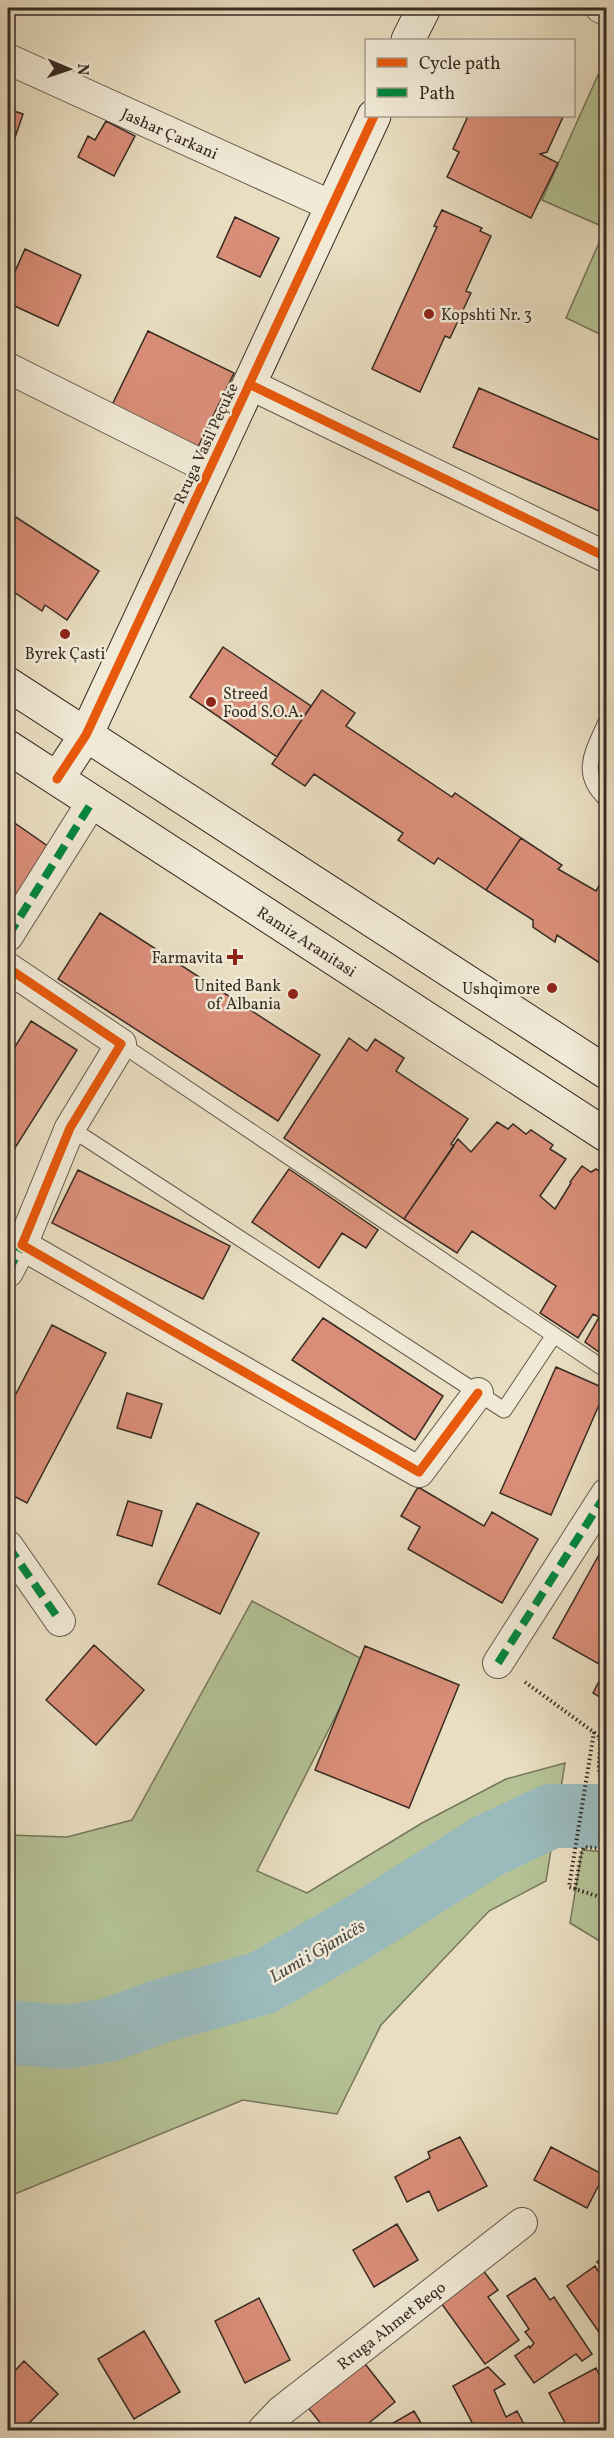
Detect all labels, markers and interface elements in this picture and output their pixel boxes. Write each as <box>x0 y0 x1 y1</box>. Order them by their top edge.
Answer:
north arrow <box>39 39 99 99</box>
legend <box>365 39 575 117</box>
text: Cycle path <box>419 52 501 77</box>
text: N <box>71 63 93 76</box>
text: Path <box>419 82 455 107</box>
street label: Jashar Çarkani <box>117 104 221 166</box>
place label: Kopshti Nr. 3 <box>441 305 532 327</box>
marker: Kopshti Nr. 3 <box>422 307 436 321</box>
street label: Rruga Vasil Peçuke <box>169 380 245 508</box>
marker: Byrek Çasti <box>58 627 72 641</box>
place label: Byrek Çasti <box>25 644 105 666</box>
place label: Streed Food S.O.A. <box>223 684 303 724</box>
marker: Streed Food S.O.A. <box>204 695 218 709</box>
street label: Ramiz Aranitasi <box>252 902 360 983</box>
place label: Farmavita <box>152 948 223 970</box>
marker: Farmavita <box>228 950 242 964</box>
place label: United Bank of Albania <box>194 976 281 1016</box>
place label: Ushqimore <box>462 979 540 1001</box>
marker: Ushqimore <box>545 981 559 995</box>
marker: United Bank of Albania <box>286 987 300 1001</box>
water label: Lumi i Gjanicës <box>265 1915 371 1990</box>
street label: Rruga Ahmet Beqo <box>333 2277 451 2376</box>

